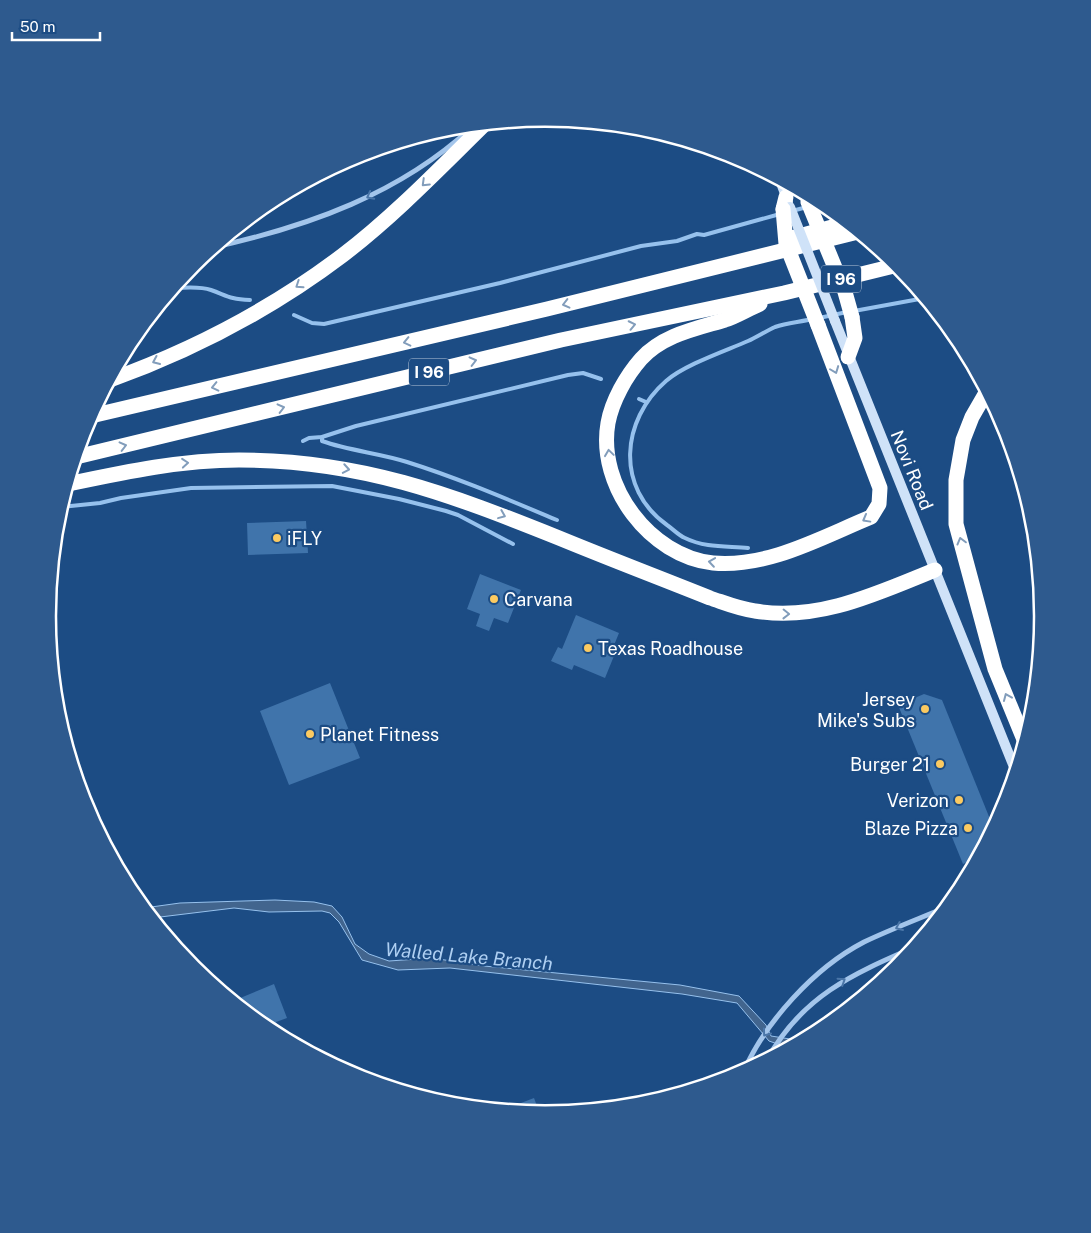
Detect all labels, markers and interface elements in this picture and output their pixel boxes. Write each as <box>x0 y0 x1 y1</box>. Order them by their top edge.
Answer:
scale bar <box>12 10 100 42</box>
text: 50 m <box>20 18 55 35</box>
one-way arrow <box>421 177 430 186</box>
one-way arrow <box>366 190 375 200</box>
road number: I 96 <box>821 266 861 292</box>
one-way arrow <box>295 279 305 288</box>
one-way arrow <box>561 298 570 309</box>
one-way arrow <box>627 320 636 331</box>
one-way arrow <box>403 336 412 347</box>
one-way arrow <box>152 355 161 366</box>
one-way arrow <box>469 356 478 367</box>
road number: I 96 <box>409 358 449 386</box>
one-way arrow <box>829 366 839 374</box>
one-way arrow <box>211 381 220 392</box>
one-way arrow <box>277 403 285 413</box>
street label: Novi Road <box>887 427 937 513</box>
one-way arrow <box>119 441 128 452</box>
one-way arrow <box>604 448 615 456</box>
one-way arrow <box>181 458 189 469</box>
one-way arrow <box>342 464 351 474</box>
one-way arrow <box>497 509 506 519</box>
one-way arrow <box>862 513 871 523</box>
place label: iFLY <box>287 528 322 549</box>
marker: iFLY <box>271 532 283 544</box>
one-way arrow <box>956 537 967 546</box>
one-way arrow <box>708 557 716 567</box>
place label: Carvana <box>504 589 573 610</box>
marker: Carvana <box>488 593 500 605</box>
one-way arrow <box>783 608 791 619</box>
place label: Texas Roadhouse <box>598 638 743 659</box>
marker: Texas Roadhouse <box>582 642 594 654</box>
place label: Jersey Mike's Subs <box>817 689 915 731</box>
one-way arrow <box>1002 693 1013 702</box>
marker: Jersey Mike's Subs <box>919 703 931 715</box>
place label: Planet Fitness <box>320 724 439 745</box>
marker: Planet Fitness <box>304 728 316 740</box>
place label: Burger 21 <box>850 754 930 775</box>
marker: Burger 21 <box>934 758 946 770</box>
place label: Verizon <box>887 790 949 811</box>
marker: Verizon <box>953 794 965 806</box>
place label: Blaze Pizza <box>864 818 958 839</box>
marker: Blaze Pizza <box>962 822 974 834</box>
one-way arrow <box>895 921 904 932</box>
water label: Walled Lake Branch <box>384 938 554 974</box>
one-way arrow <box>837 977 846 987</box>
one-way arrow <box>763 1027 772 1036</box>

